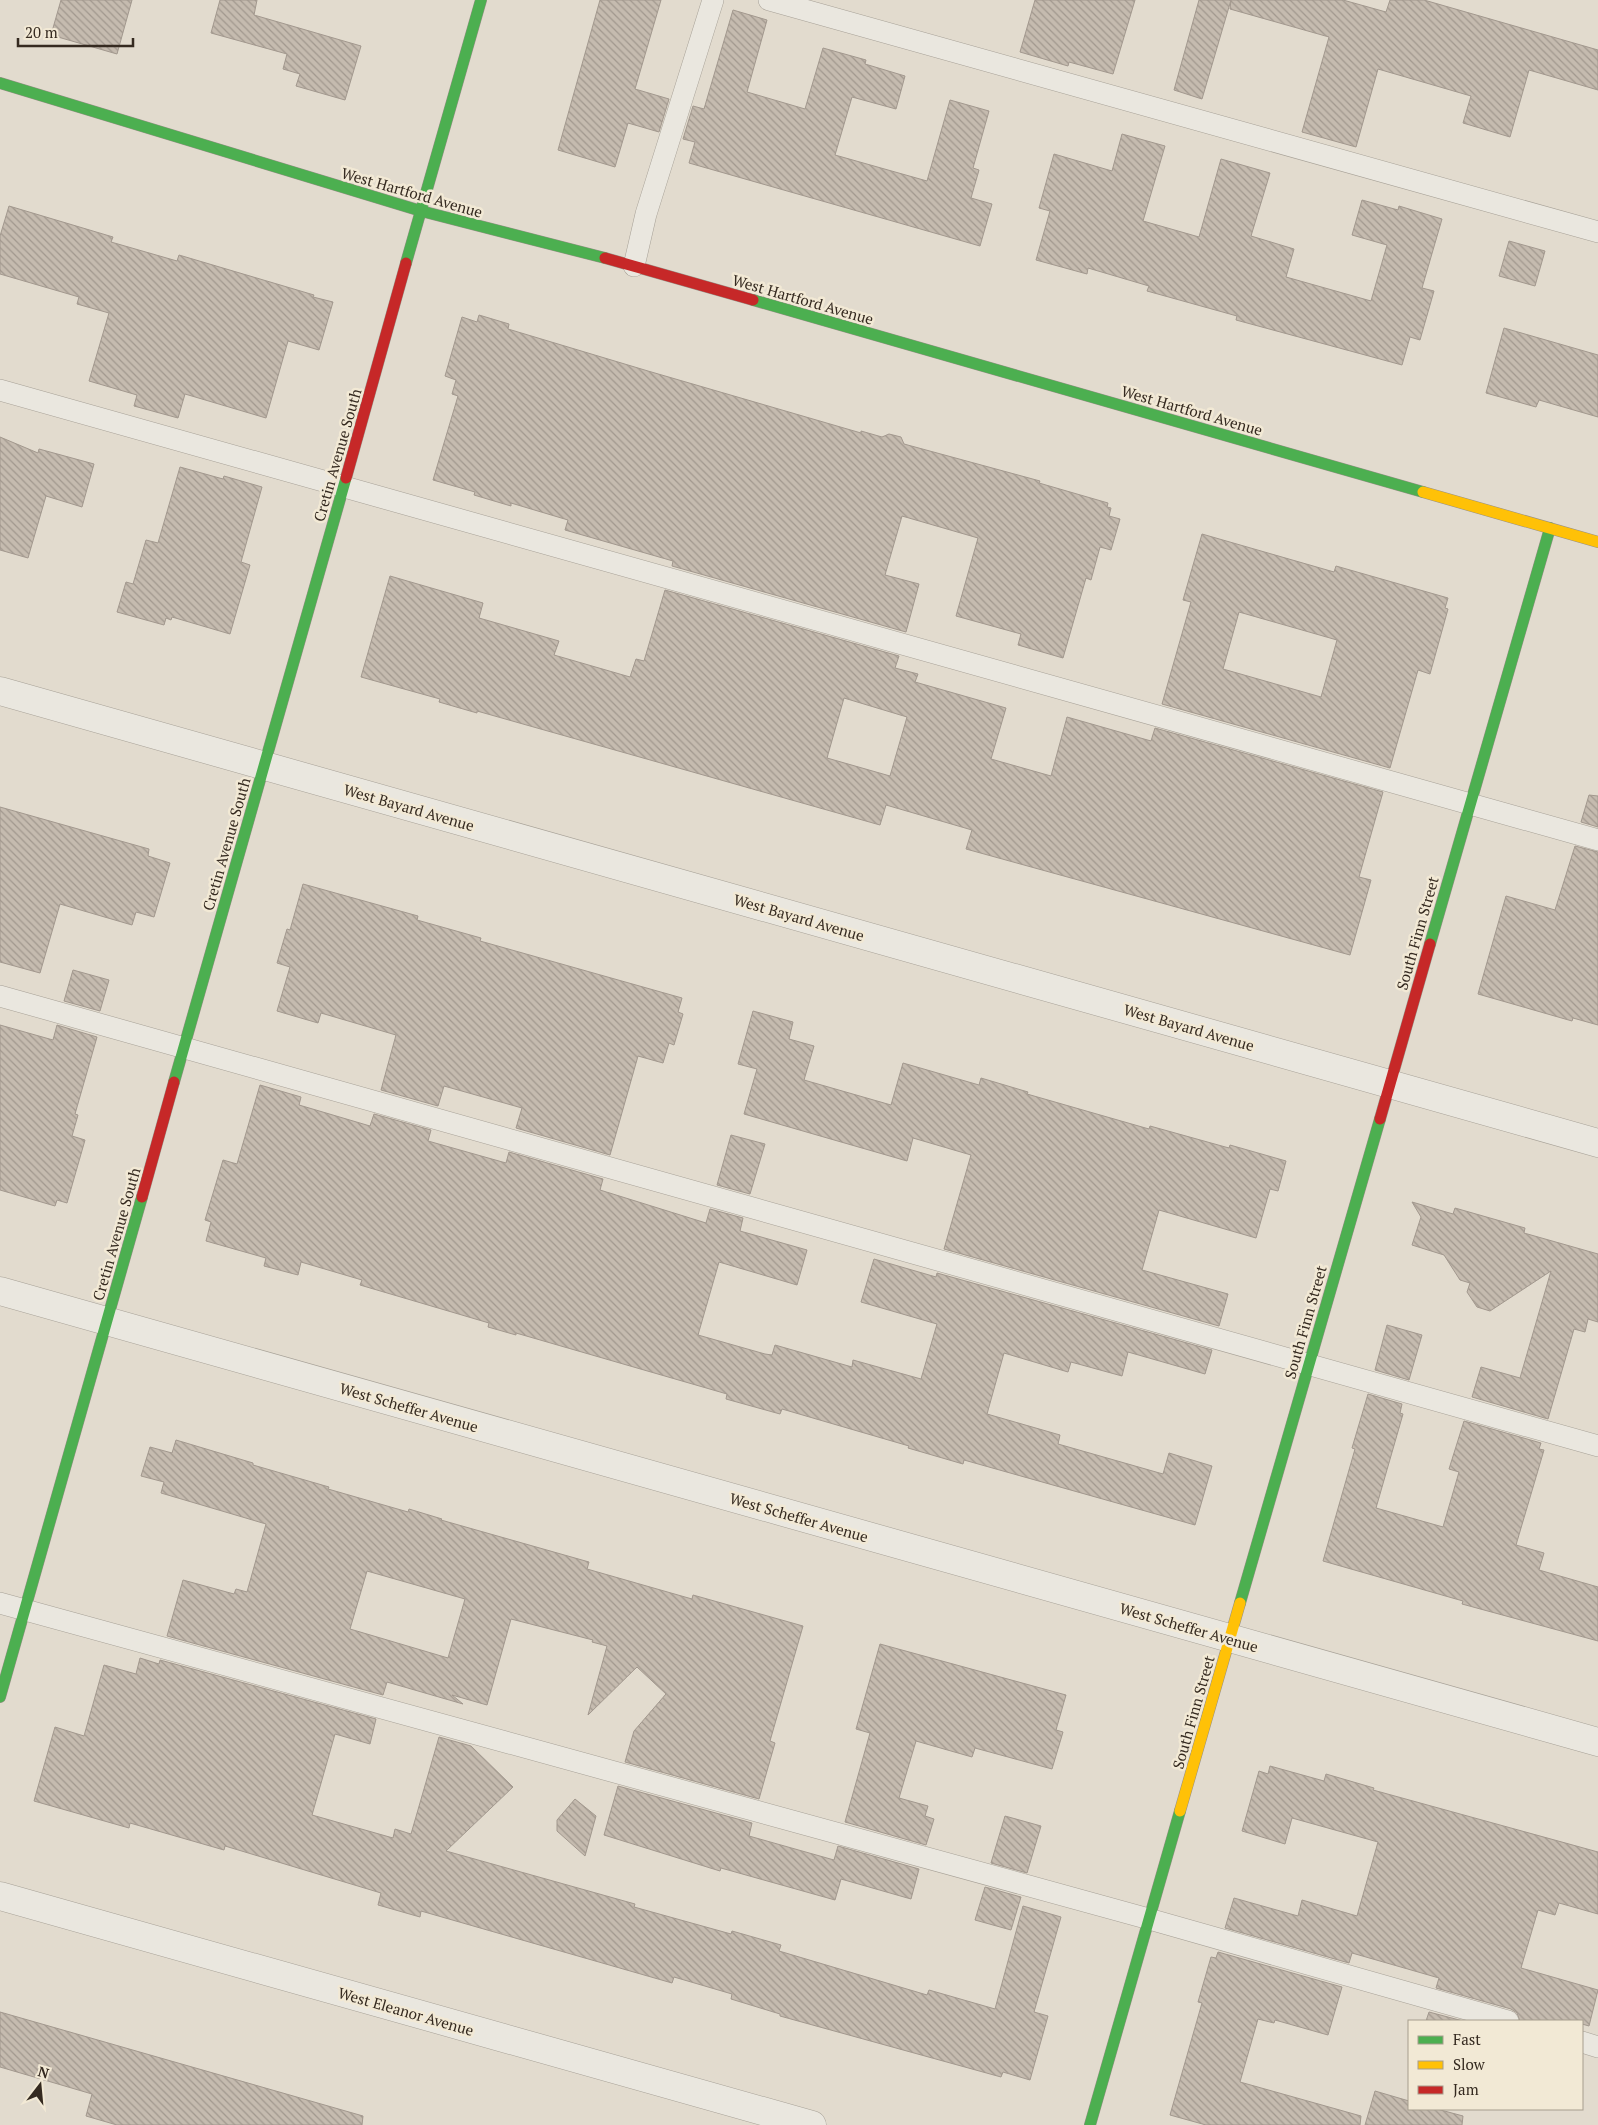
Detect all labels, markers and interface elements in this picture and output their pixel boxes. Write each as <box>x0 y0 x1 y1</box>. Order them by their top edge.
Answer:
scale bar <box>18 15 132 47</box>
text: 20 m <box>25 22 58 42</box>
street label: West Hartford Avenue <box>339 162 485 222</box>
street label: West Hartford Avenue <box>730 269 876 329</box>
street label: West Hartford Avenue <box>1119 380 1265 440</box>
street label: Cretin Avenue South <box>308 386 366 524</box>
street label: Cretin Avenue South <box>197 775 255 913</box>
street label: West Bayard Avenue <box>341 779 477 835</box>
street label: South Finn Street <box>1391 874 1443 992</box>
street label: West Bayard Avenue <box>731 889 867 945</box>
street label: West Bayard Avenue <box>1121 999 1257 1055</box>
street label: Cretin Avenue South <box>87 1165 145 1303</box>
street label: South Finn Street <box>1279 1263 1331 1381</box>
street label: West Scheffer Avenue <box>337 1378 481 1436</box>
street label: West Scheffer Avenue <box>727 1488 871 1546</box>
street label: West Scheffer Avenue <box>1117 1598 1261 1656</box>
street label: South Finn Street <box>1167 1653 1219 1771</box>
street label: West Eleanor Avenue <box>336 1982 476 2040</box>
legend <box>1408 2020 1583 2110</box>
text: Fast <box>1453 2029 1481 2049</box>
text: Slow <box>1453 2054 1486 2074</box>
north arrow <box>15 2060 65 2110</box>
text: N <box>36 2061 52 2083</box>
text: Jam <box>1453 2079 1479 2099</box>

